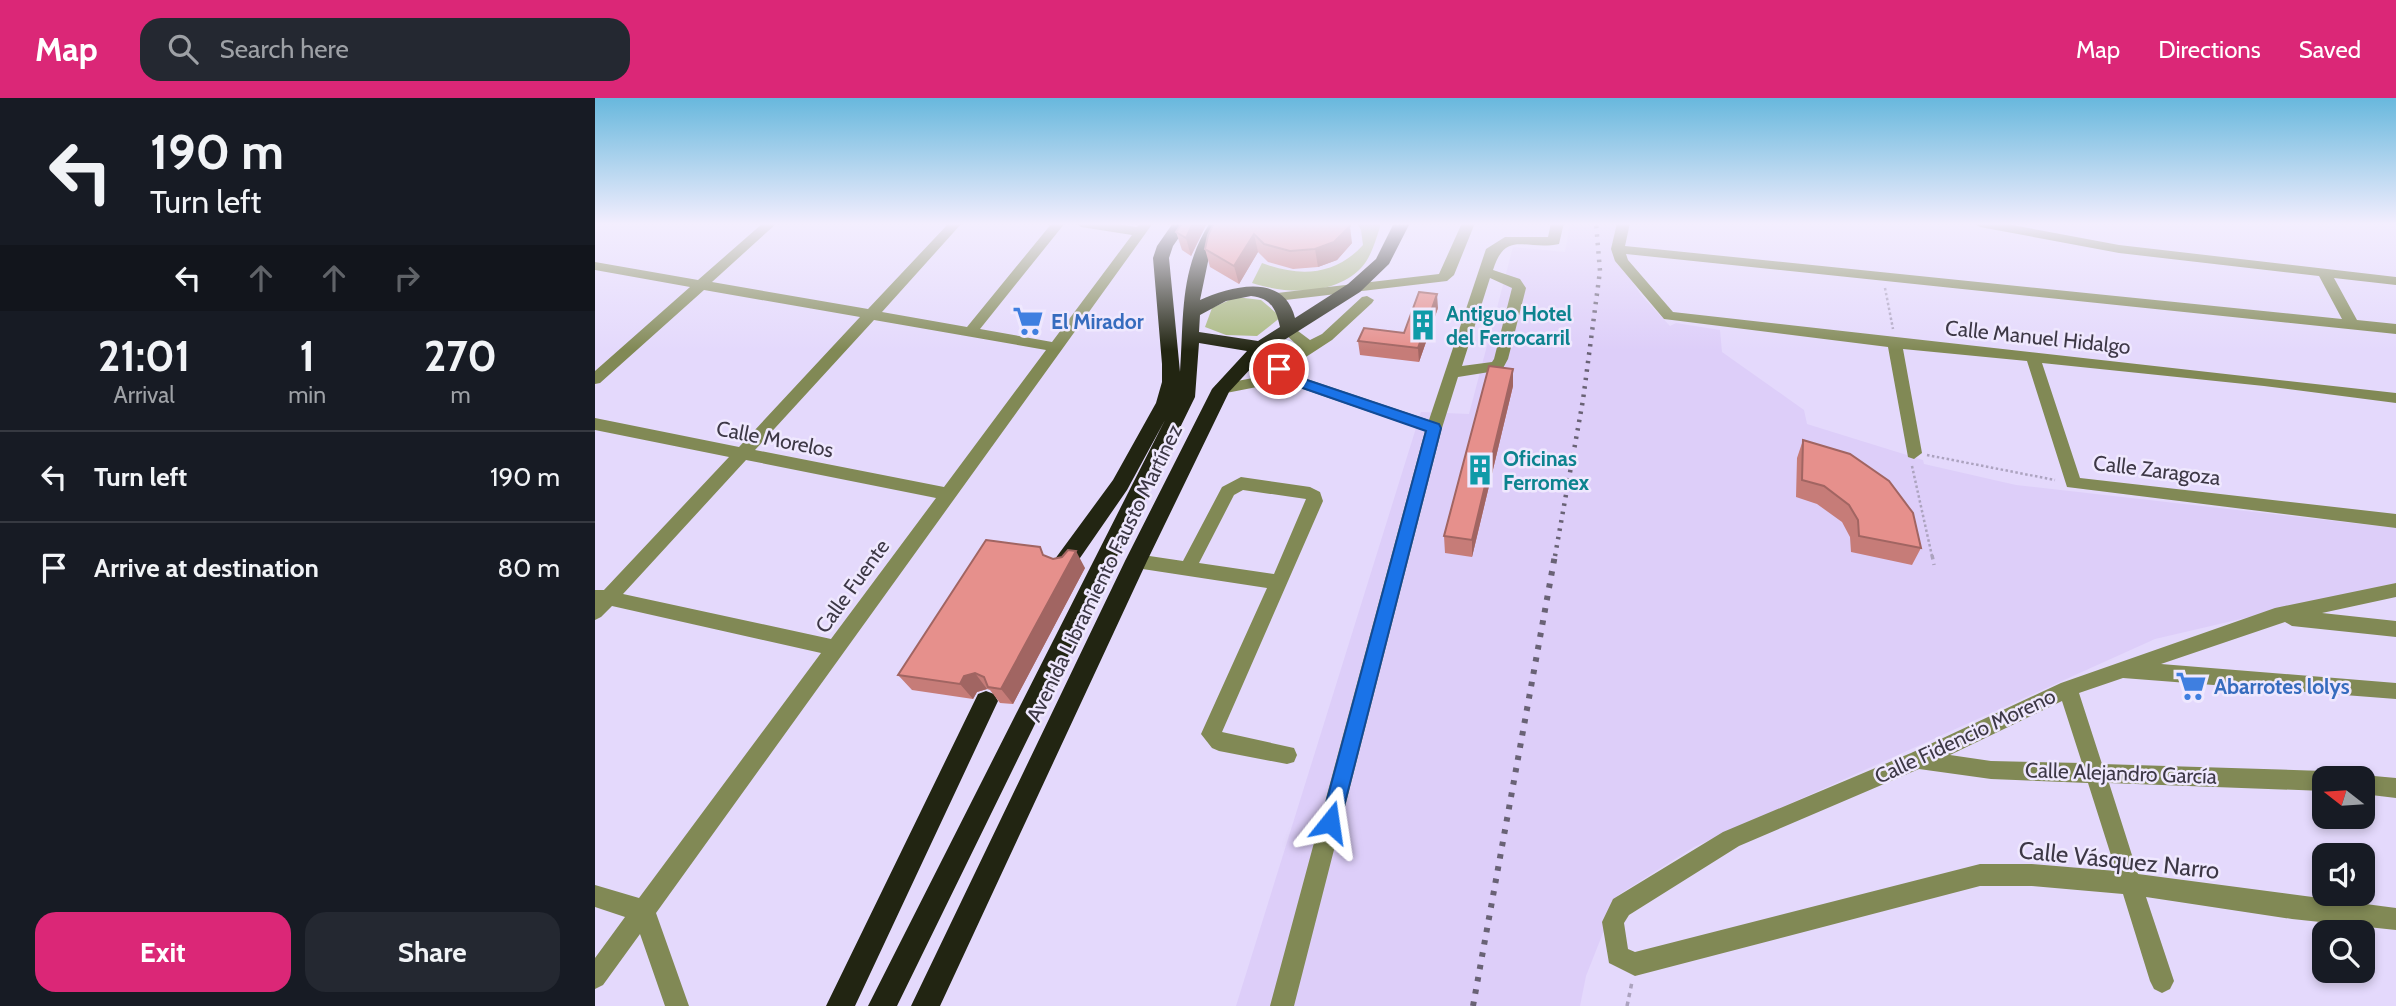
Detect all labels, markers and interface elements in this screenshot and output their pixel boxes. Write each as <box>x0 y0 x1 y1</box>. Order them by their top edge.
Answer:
search box <box>140 18 630 81</box>
text: Map <box>35 29 98 69</box>
icon: search <box>164 30 202 68</box>
text: Search here <box>220 33 349 65</box>
text: Map <box>2076 35 2120 64</box>
text: Directions <box>2158 35 2261 64</box>
text: Saved <box>2299 35 2361 64</box>
text: 190 m <box>150 122 284 181</box>
icon: left <box>35 126 126 217</box>
text: Turn left <box>150 182 261 221</box>
icon: left <box>169 259 207 297</box>
icon: ahead <box>242 259 280 297</box>
icon: ahead <box>315 259 353 297</box>
icon: right <box>388 259 426 297</box>
place label: Antiguo Hotel del Ferrocarril <box>1446 301 1573 350</box>
supermarket icon: El Mirador <box>1011 304 1045 338</box>
building icon: Antiguo Hotel del Ferrocarril <box>1406 308 1440 342</box>
place label: El Mirador <box>1051 309 1144 334</box>
street label: Calle Manuel Hidalgo <box>1944 315 2132 359</box>
text: 21:01 <box>98 330 190 382</box>
text: 1 <box>299 330 315 382</box>
text: 270 <box>424 330 497 382</box>
pin <box>1249 339 1309 399</box>
icon: arrive <box>1260 350 1298 388</box>
text: Arrival <box>113 381 175 409</box>
text: min <box>288 381 326 409</box>
text: m <box>450 381 471 409</box>
street label: Calle Morelos <box>714 415 836 463</box>
street label: Avenida Libramiento Fausto Martínez <box>1021 420 1187 726</box>
place label: Oficinas Ferromex <box>1503 446 1590 495</box>
street label: Calle Zaragoza <box>2092 450 2222 490</box>
building icon: Oficinas Ferromex <box>1463 453 1497 487</box>
icon: left <box>35 458 73 496</box>
text: Turn left <box>94 461 187 493</box>
text: 190 m <box>490 461 560 493</box>
street label: Calle Fuente <box>810 534 894 638</box>
icon: arrive <box>35 549 73 587</box>
text: Arrive at destination <box>94 552 319 584</box>
text: 80 m <box>497 552 560 584</box>
supermarket icon: Abarrotes lolys <box>2174 669 2208 703</box>
place label: Abarrotes lolys <box>2214 674 2350 699</box>
street label: Calle Fidencio Moreno <box>1871 683 2059 789</box>
street label: Calle Alejandro García <box>2025 757 2217 790</box>
north arrow <box>2312 766 2375 830</box>
map controls <box>2312 766 2375 983</box>
position arrow <box>1293 785 1367 859</box>
street label: Calle Vásquez Narro <box>2017 835 2221 885</box>
button: sound <box>2312 843 2375 906</box>
button: Exit <box>35 912 291 992</box>
button: Share <box>305 912 560 992</box>
button: search <box>2312 920 2375 983</box>

